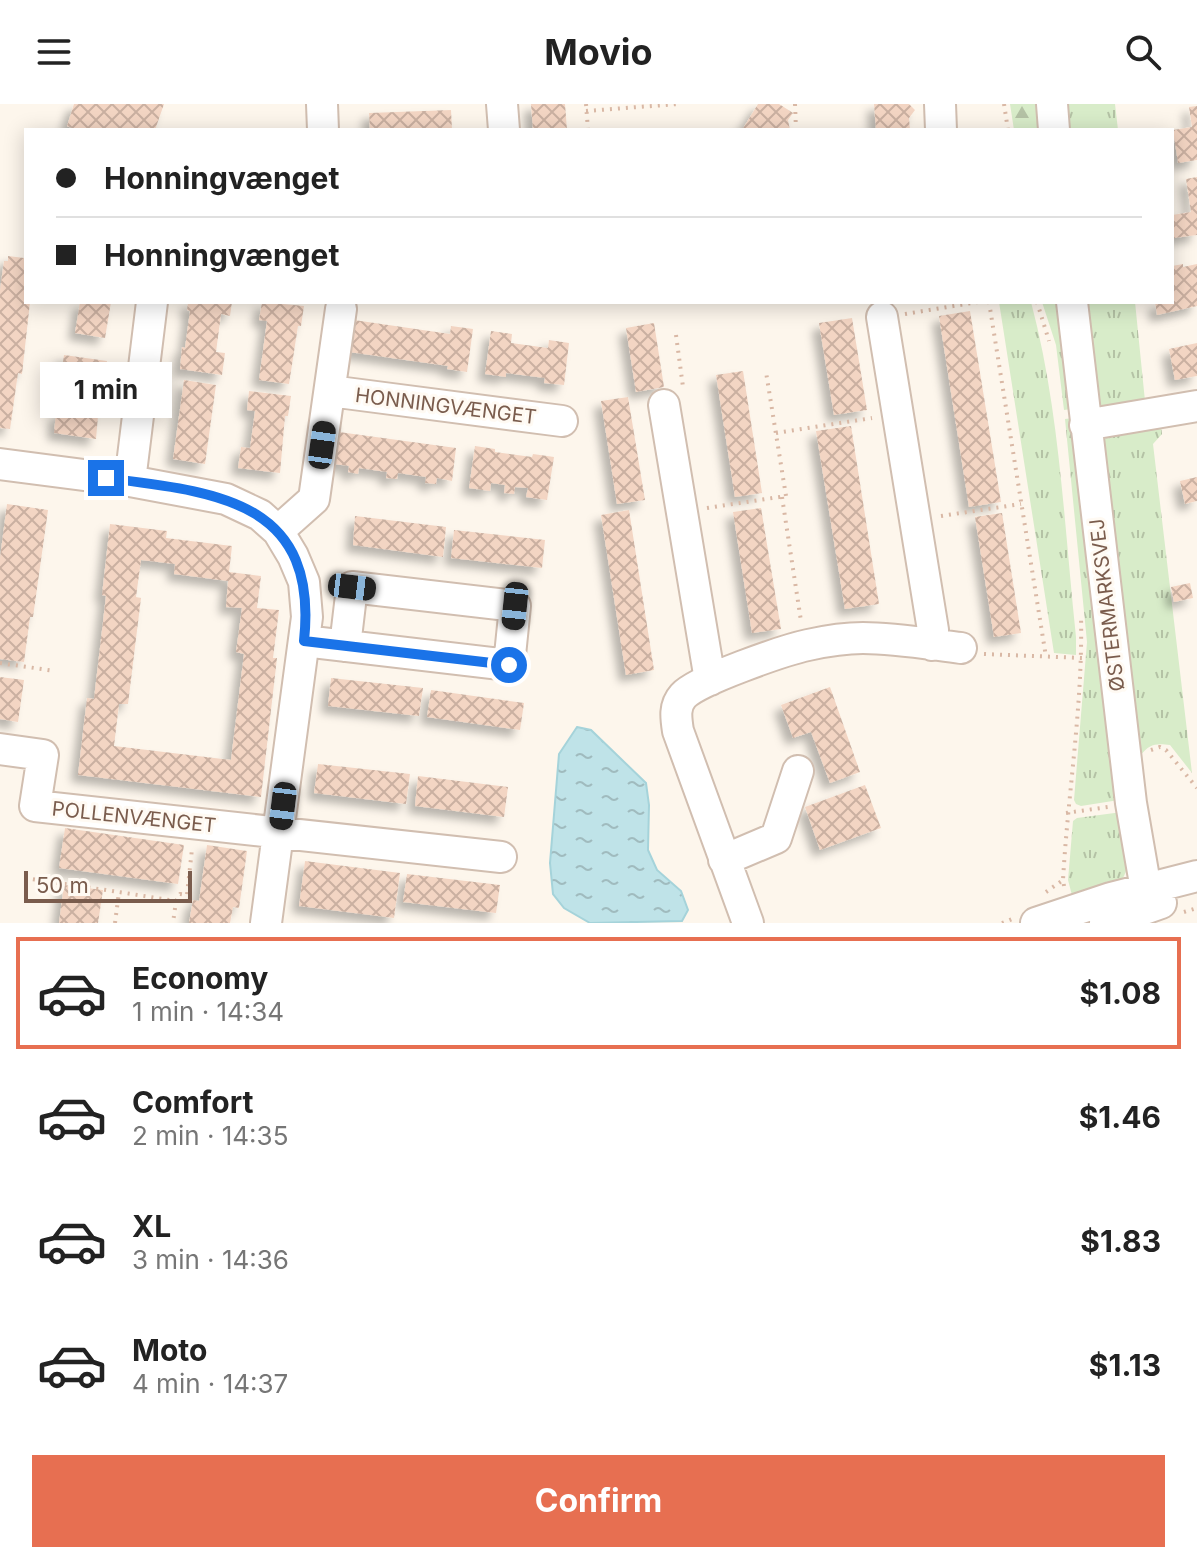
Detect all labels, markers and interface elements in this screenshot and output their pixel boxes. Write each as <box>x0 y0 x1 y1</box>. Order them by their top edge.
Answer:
icon: menu <box>32 30 76 74</box>
text: Movio <box>544 30 653 74</box>
icon: search <box>1121 30 1165 74</box>
text: Honningvænget <box>104 160 339 196</box>
text: Honningvænget <box>104 237 339 273</box>
callout: 1 min <box>40 362 172 418</box>
text: 1 min <box>74 374 138 405</box>
street label: HONNINGVÆNGET <box>354 383 538 429</box>
car <box>307 420 337 470</box>
route end <box>88 460 124 496</box>
street label: ØSTERMARKSVEJ <box>1084 517 1130 693</box>
car <box>327 572 377 602</box>
car <box>501 581 529 631</box>
route start <box>491 647 527 683</box>
car <box>268 781 298 831</box>
street label: POLLENVÆNGET <box>51 796 217 838</box>
scale bar <box>24 867 192 903</box>
text: 50 m <box>36 872 89 898</box>
icon: car <box>36 957 108 1029</box>
text: Economy <box>132 960 268 996</box>
text: $1.08 <box>1080 975 1161 1011</box>
text: 1 min · 14:34 <box>132 996 284 1027</box>
icon: car <box>36 1081 108 1153</box>
text: Comfort <box>132 1084 253 1120</box>
text: $1.46 <box>1079 1099 1161 1135</box>
text: 2 min · 14:35 <box>132 1120 288 1151</box>
icon: car <box>36 1205 108 1277</box>
text: XL <box>132 1208 171 1244</box>
text: $1.83 <box>1080 1223 1161 1259</box>
text: 3 min · 14:36 <box>132 1244 289 1275</box>
icon: car <box>36 1329 108 1401</box>
text: Moto <box>132 1332 207 1368</box>
text: $1.13 <box>1089 1347 1161 1383</box>
text: 4 min · 14:37 <box>132 1368 288 1399</box>
button: Confirm <box>32 1455 1165 1547</box>

